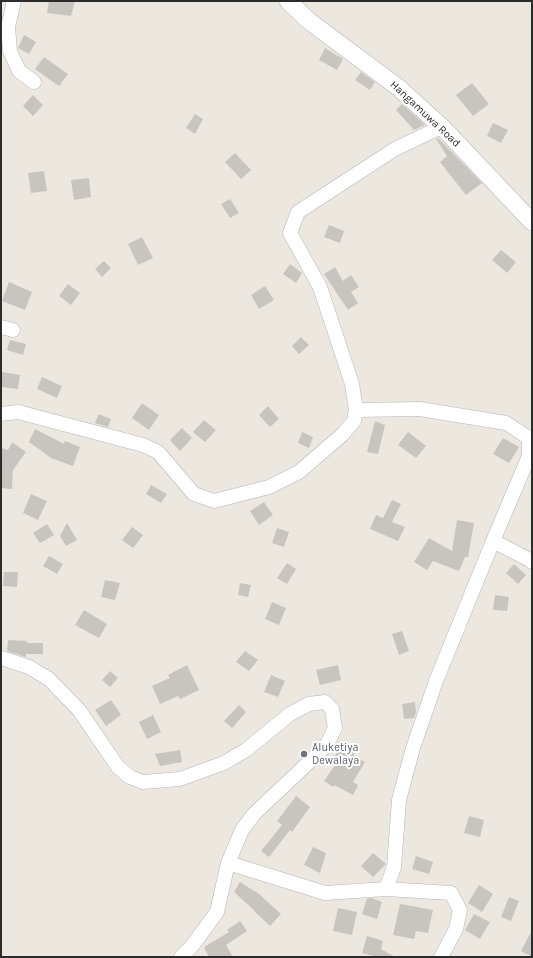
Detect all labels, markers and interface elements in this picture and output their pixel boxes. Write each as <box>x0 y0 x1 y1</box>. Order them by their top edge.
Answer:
street label: Hangamuwa Road <box>387 78 463 150</box>
place label: Aluketiya Dewalaya <box>312 741 359 767</box>
marker: Aluketiya Dewalaya <box>299 749 309 759</box>

